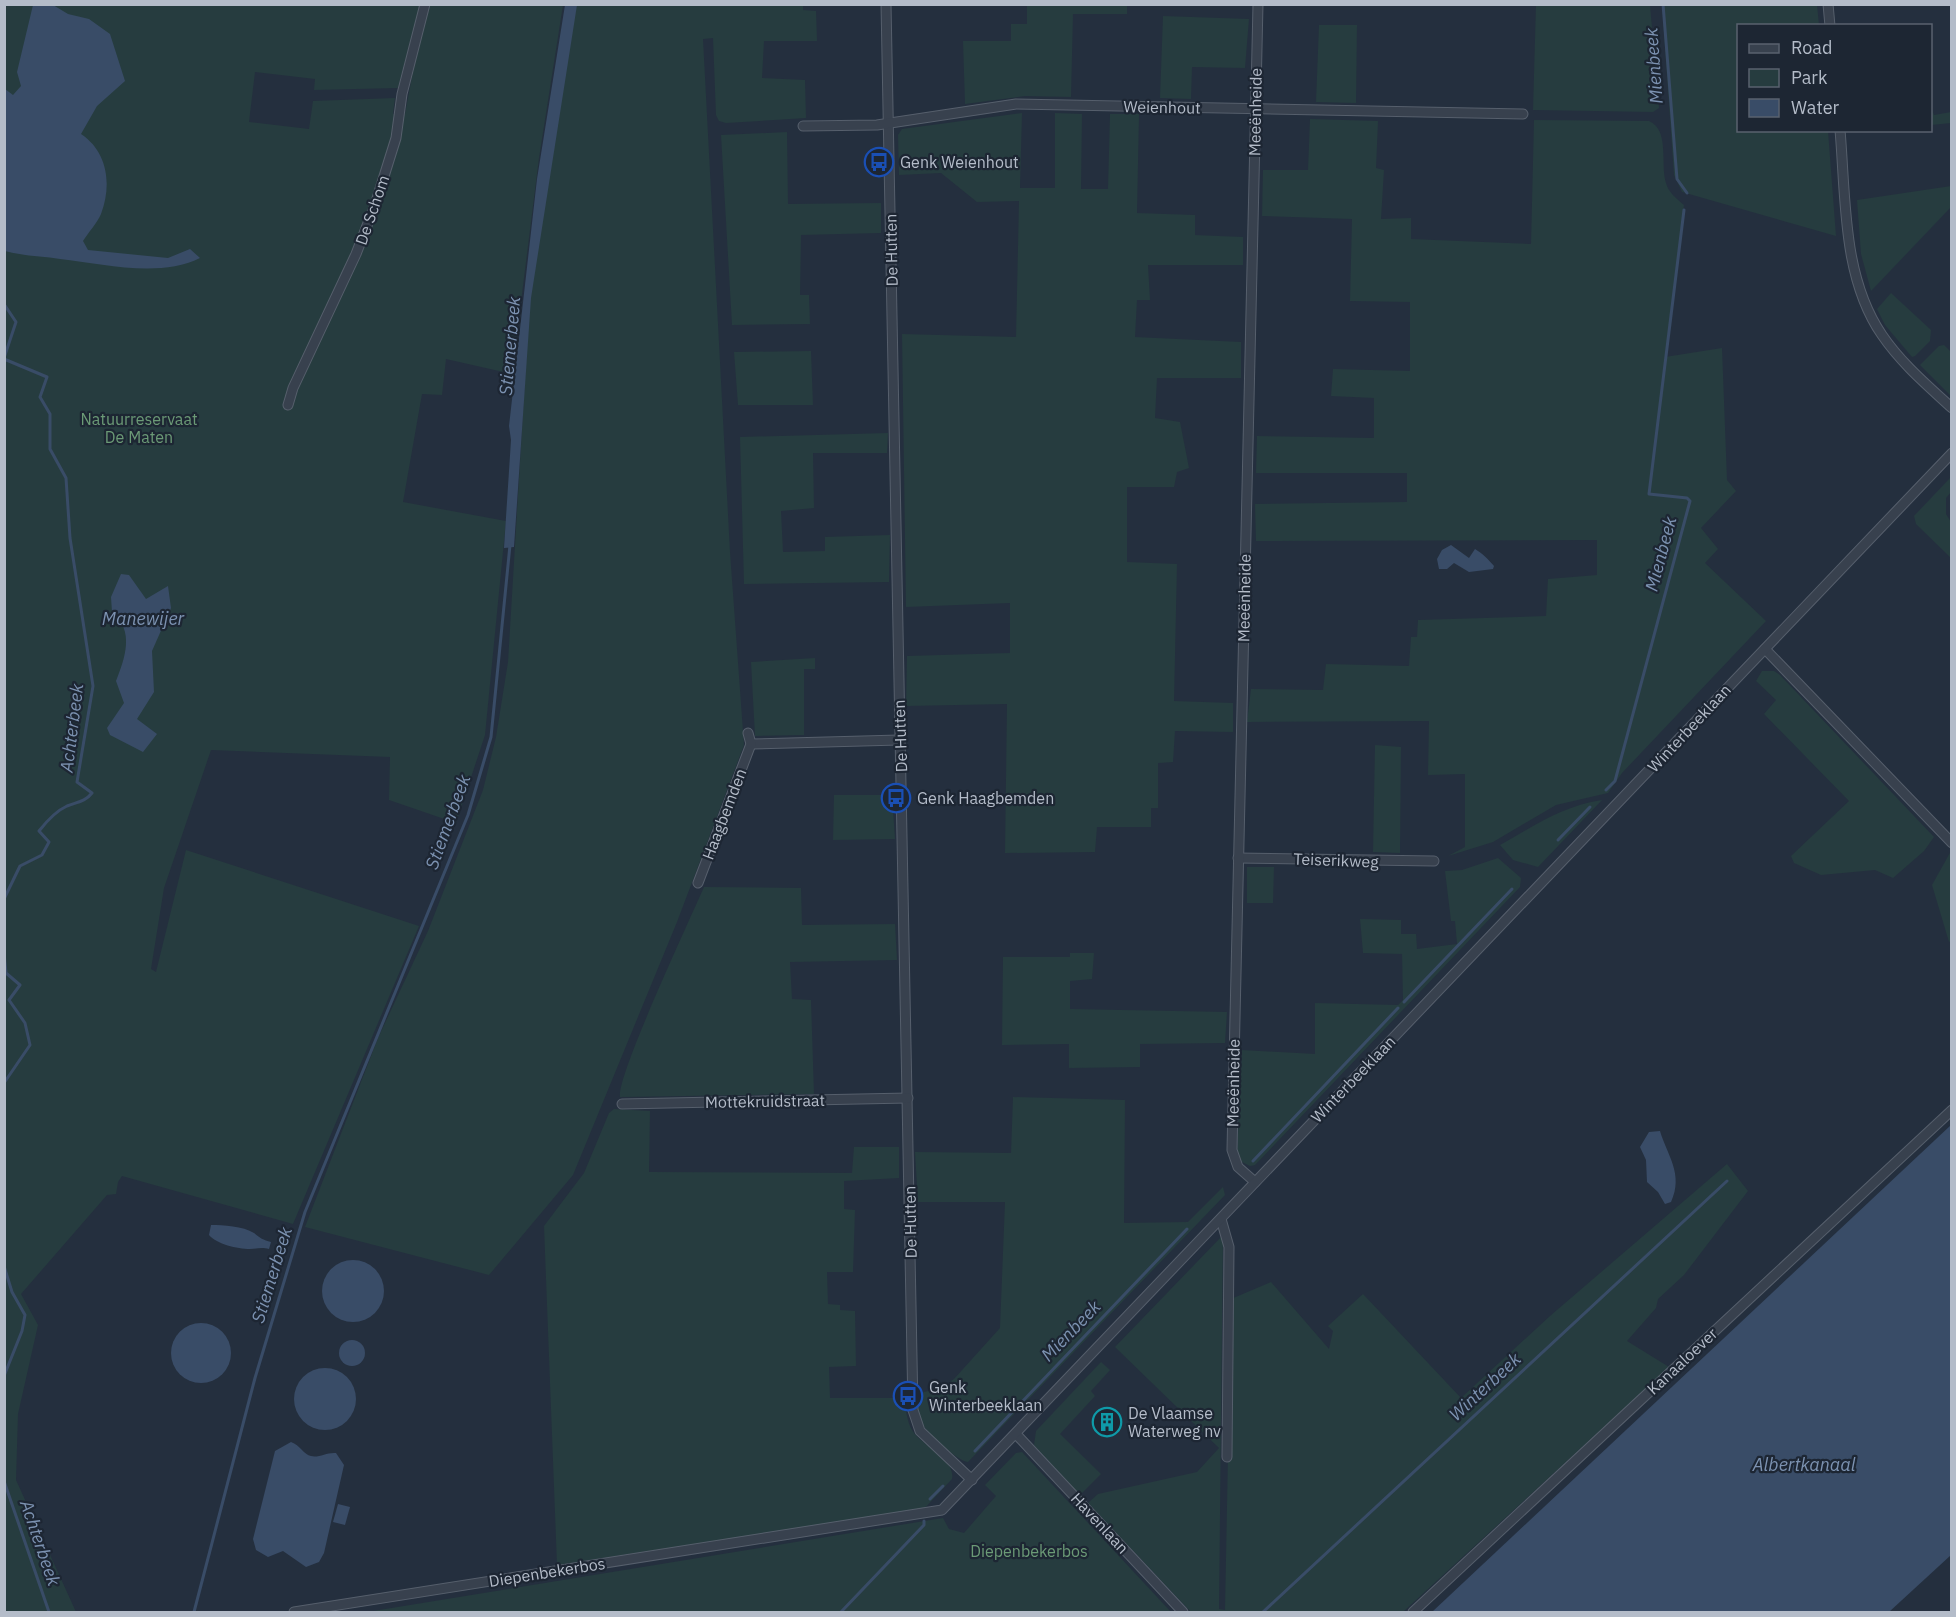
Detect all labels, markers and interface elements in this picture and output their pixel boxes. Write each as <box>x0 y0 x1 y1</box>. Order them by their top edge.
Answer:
legend <box>1737 24 1932 132</box>
water label: Mienbeek <box>1639 27 1668 105</box>
text: Road <box>1791 36 1832 59</box>
text: Park <box>1791 66 1828 89</box>
street label: Meeënheide <box>1244 67 1266 156</box>
street label: Weienhout <box>1123 96 1201 118</box>
text: Water <box>1791 96 1840 119</box>
bus stop icon: Genk Weienhout <box>863 146 895 178</box>
place label: Genk Weienhout <box>900 152 1019 172</box>
street label: De Schom <box>351 172 393 248</box>
street label: De Hutten <box>880 214 902 286</box>
water label: Stiemerbeek <box>494 295 525 396</box>
park label: Natuurreservaat De Maten <box>80 409 198 447</box>
water label: Mienbeek <box>1640 513 1682 594</box>
street label: Meeënheide <box>1233 553 1255 642</box>
water label: Manewijer <box>102 607 185 630</box>
street label: Winterbeeklaan <box>1643 680 1735 776</box>
water label: Achterbeek <box>55 682 88 775</box>
street label: De Hutten <box>889 699 911 773</box>
street label: Haagbemden <box>697 766 751 862</box>
water label: Stiemerbeek <box>420 771 476 872</box>
bus stop icon: Genk Haagbemden <box>880 782 912 814</box>
place label: Genk Haagbemden <box>917 788 1054 808</box>
street label: Teiserikweg <box>1293 849 1379 872</box>
street label: Winterbeeklaan <box>1306 1031 1400 1127</box>
street label: Meeënheide <box>1222 1038 1244 1127</box>
street label: Mottekruidstraat <box>705 1090 825 1112</box>
street label: De Hutten <box>899 1186 921 1258</box>
water label: Stiemerbeek <box>246 1223 297 1326</box>
water label: Mienbeek <box>1036 1295 1106 1366</box>
street label: Kanaaloever <box>1643 1323 1721 1399</box>
water label: Winterbeek <box>1444 1347 1526 1426</box>
place label: Genk Winterbeeklaan <box>929 1377 1042 1415</box>
bus stop icon: Genk Winterbeeklaan <box>892 1380 924 1412</box>
place label: De Vlaamse Waterweg nv <box>1128 1403 1221 1441</box>
building icon: De Vlaamse Waterweg nv <box>1091 1406 1123 1438</box>
water label: Albertkanaal <box>1751 1453 1856 1476</box>
street label: Havenlaan <box>1067 1488 1133 1558</box>
water label: Achterbeek <box>15 1496 66 1589</box>
park label: Diepenbekerbos <box>970 1541 1088 1561</box>
street label: Diepenbekerbos <box>487 1553 607 1591</box>

